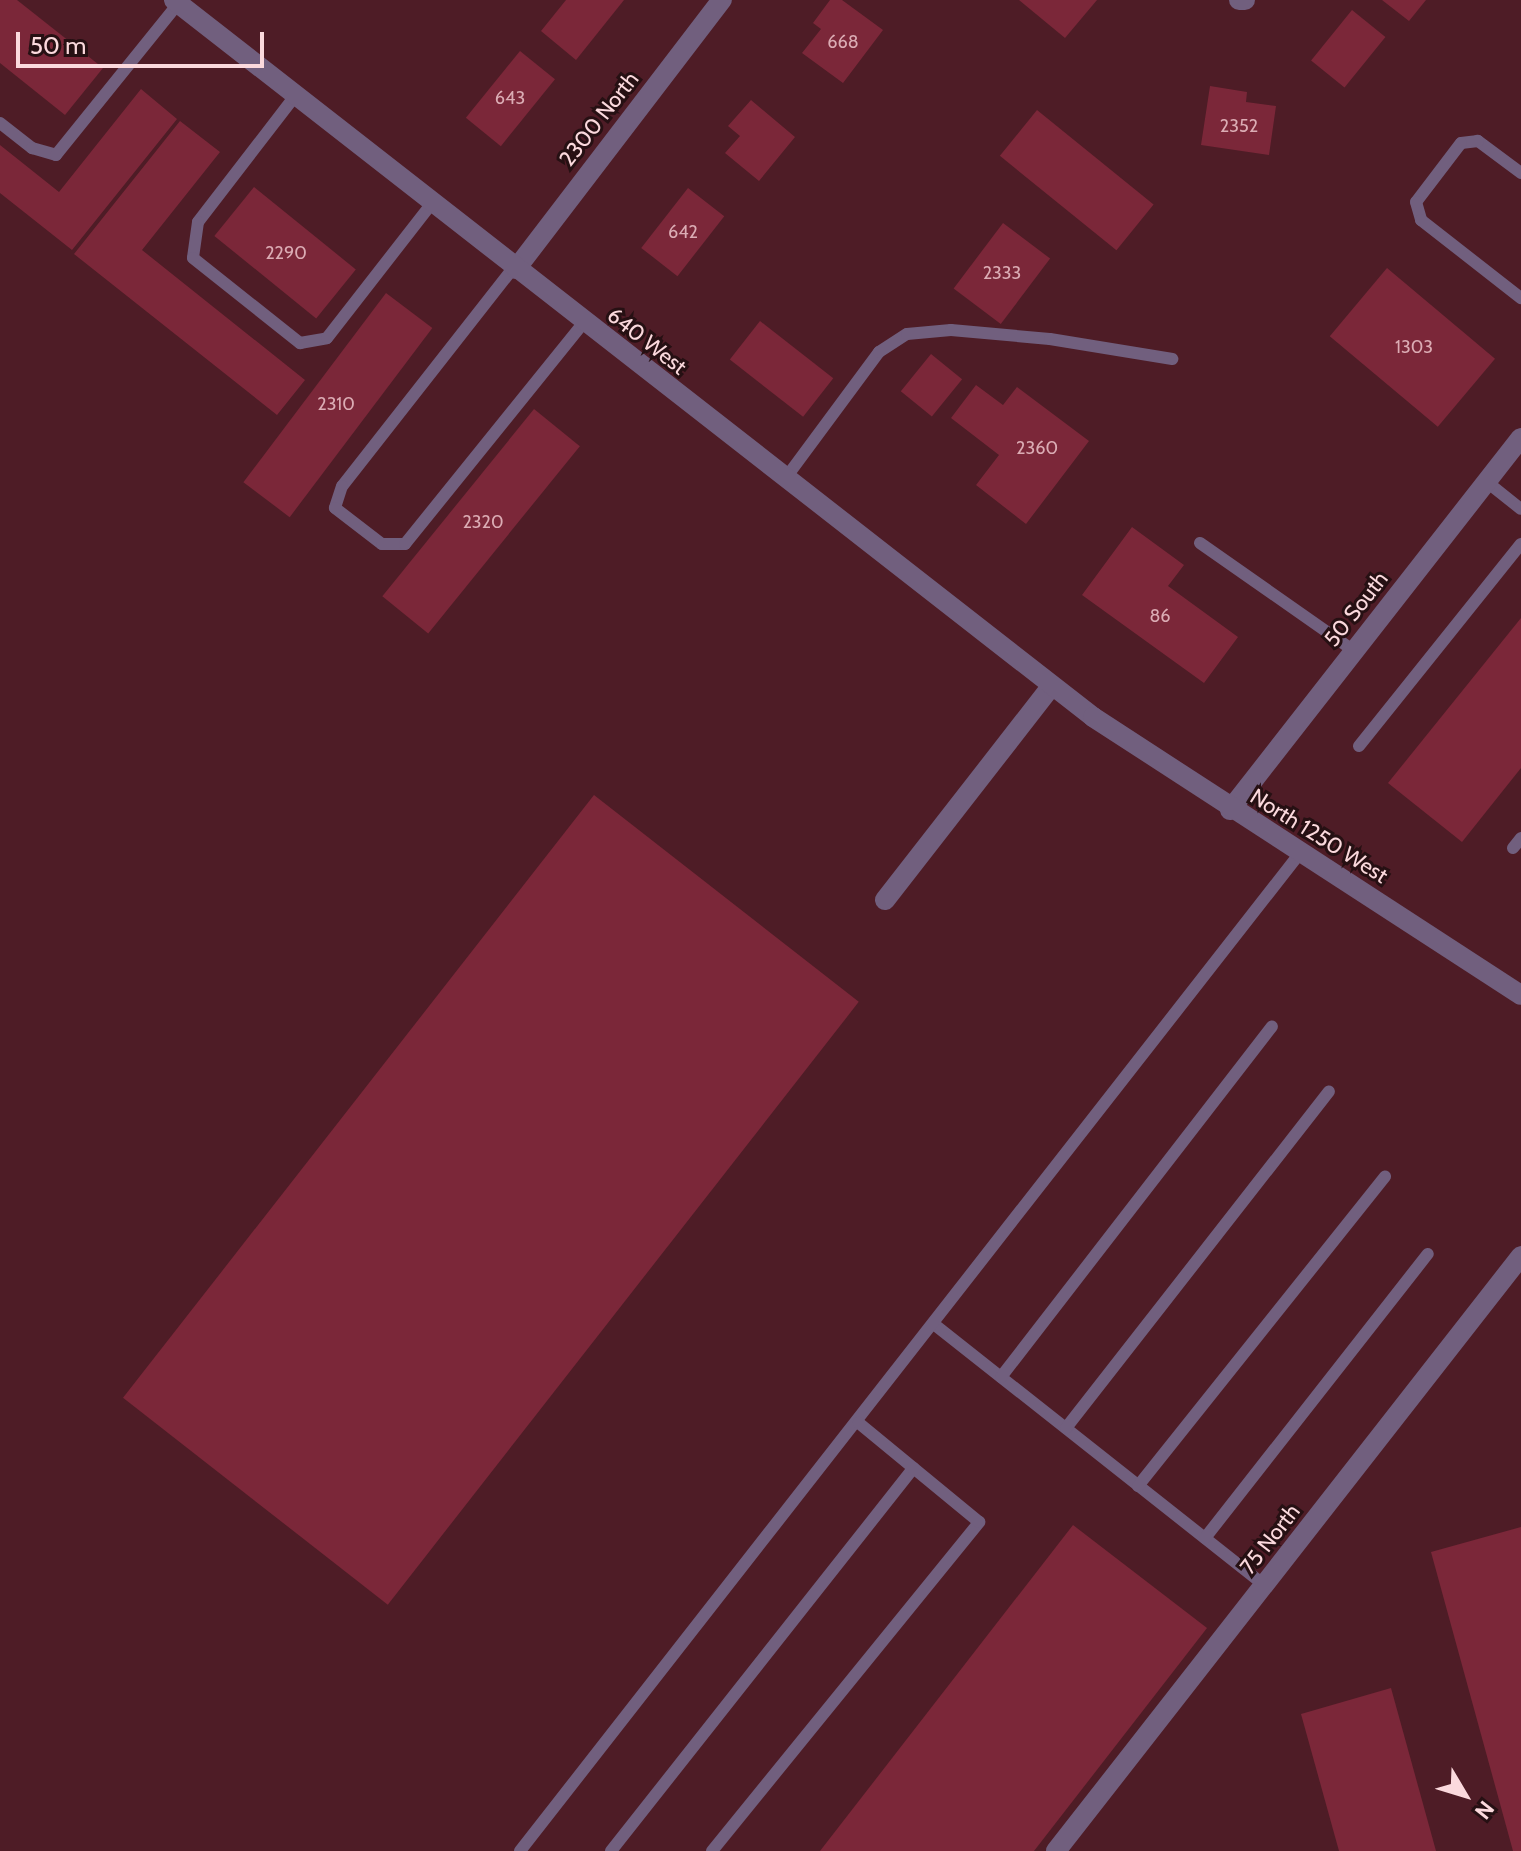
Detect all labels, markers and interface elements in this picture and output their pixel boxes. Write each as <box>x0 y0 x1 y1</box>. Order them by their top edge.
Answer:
scale bar <box>20 16 268 66</box>
text: 50 m <box>30 31 86 60</box>
house number: 668 <box>827 31 859 53</box>
street label: 2300 North <box>554 66 644 172</box>
house number: 643 <box>495 87 525 109</box>
house number: 2352 <box>1220 115 1258 137</box>
house number: 642 <box>668 221 698 243</box>
house number: 2290 <box>265 242 307 264</box>
house number: 2333 <box>983 262 1021 284</box>
street label: 640 West <box>602 302 692 380</box>
house number: 1303 <box>1395 336 1433 358</box>
house number: 2310 <box>317 393 355 415</box>
house number: 2360 <box>1016 437 1058 459</box>
house number: 2320 <box>462 511 504 533</box>
street label: 50 South <box>1319 566 1393 652</box>
house number: 86 <box>1149 605 1171 627</box>
street label: North 1250 West <box>1245 783 1393 889</box>
street label: 75 North <box>1235 1499 1305 1579</box>
north arrow <box>1425 1755 1505 1835</box>
text: N <box>1469 1796 1500 1825</box>

